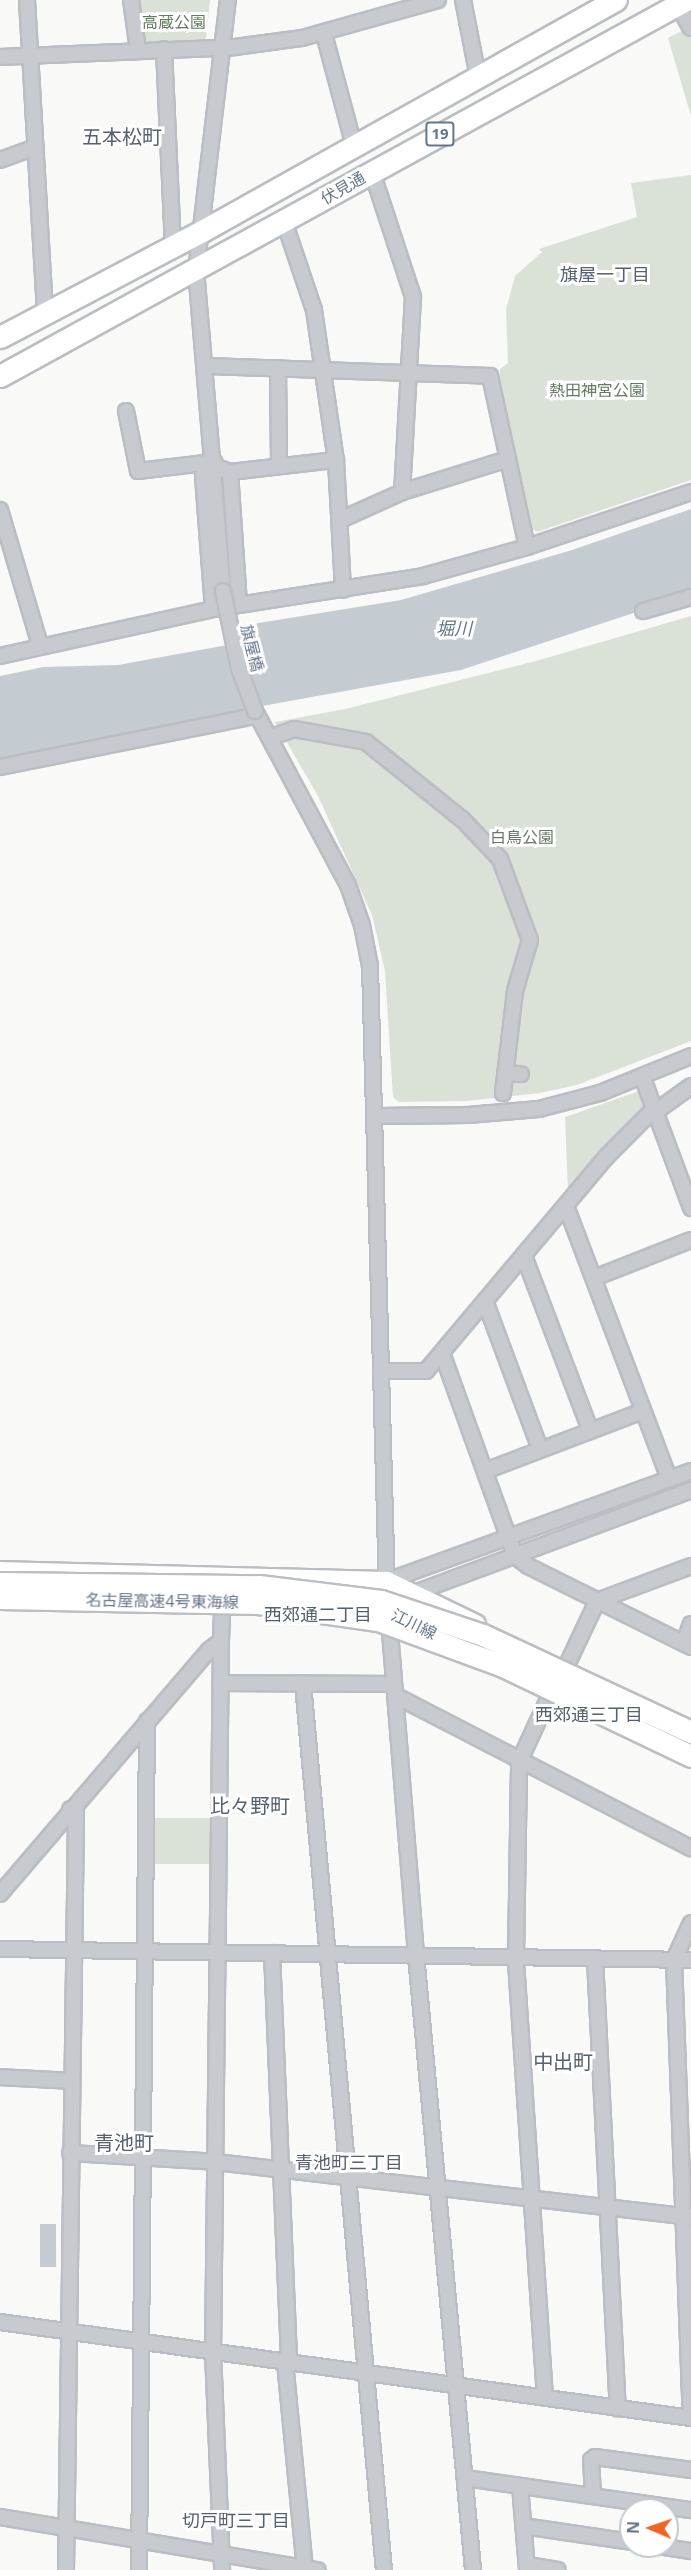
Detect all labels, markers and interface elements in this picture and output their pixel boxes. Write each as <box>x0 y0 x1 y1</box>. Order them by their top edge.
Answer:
park label: 高蔵公園 <box>142 12 206 32</box>
road number: 19 <box>425 122 455 146</box>
district label: 五本松町 <box>82 124 162 148</box>
street label: 伏見通 <box>317 168 369 208</box>
district label: 旗屋一丁目 <box>560 263 650 285</box>
park label: 熱田神宮公園 <box>549 380 645 400</box>
water label: 堀川 <box>436 617 472 639</box>
street label: 旗屋橋 <box>237 622 267 674</box>
park label: 白鳥公園 <box>490 827 554 847</box>
street label: 名古屋高速4号東海線 <box>85 1590 239 1612</box>
district label: 西郊通二丁目 <box>264 1603 372 1625</box>
street label: 江川線 <box>388 1605 440 1643</box>
district label: 西郊通三丁目 <box>535 1703 643 1725</box>
district label: 比々野町 <box>210 1793 290 1817</box>
district label: 中出町 <box>533 2049 593 2073</box>
district label: 青池町 <box>94 2130 154 2154</box>
district label: 青池町三丁目 <box>295 2151 403 2173</box>
north arrow <box>619 2498 679 2558</box>
district label: 切戸町三丁目 <box>182 2509 290 2531</box>
text: N <box>622 2521 644 2534</box>

